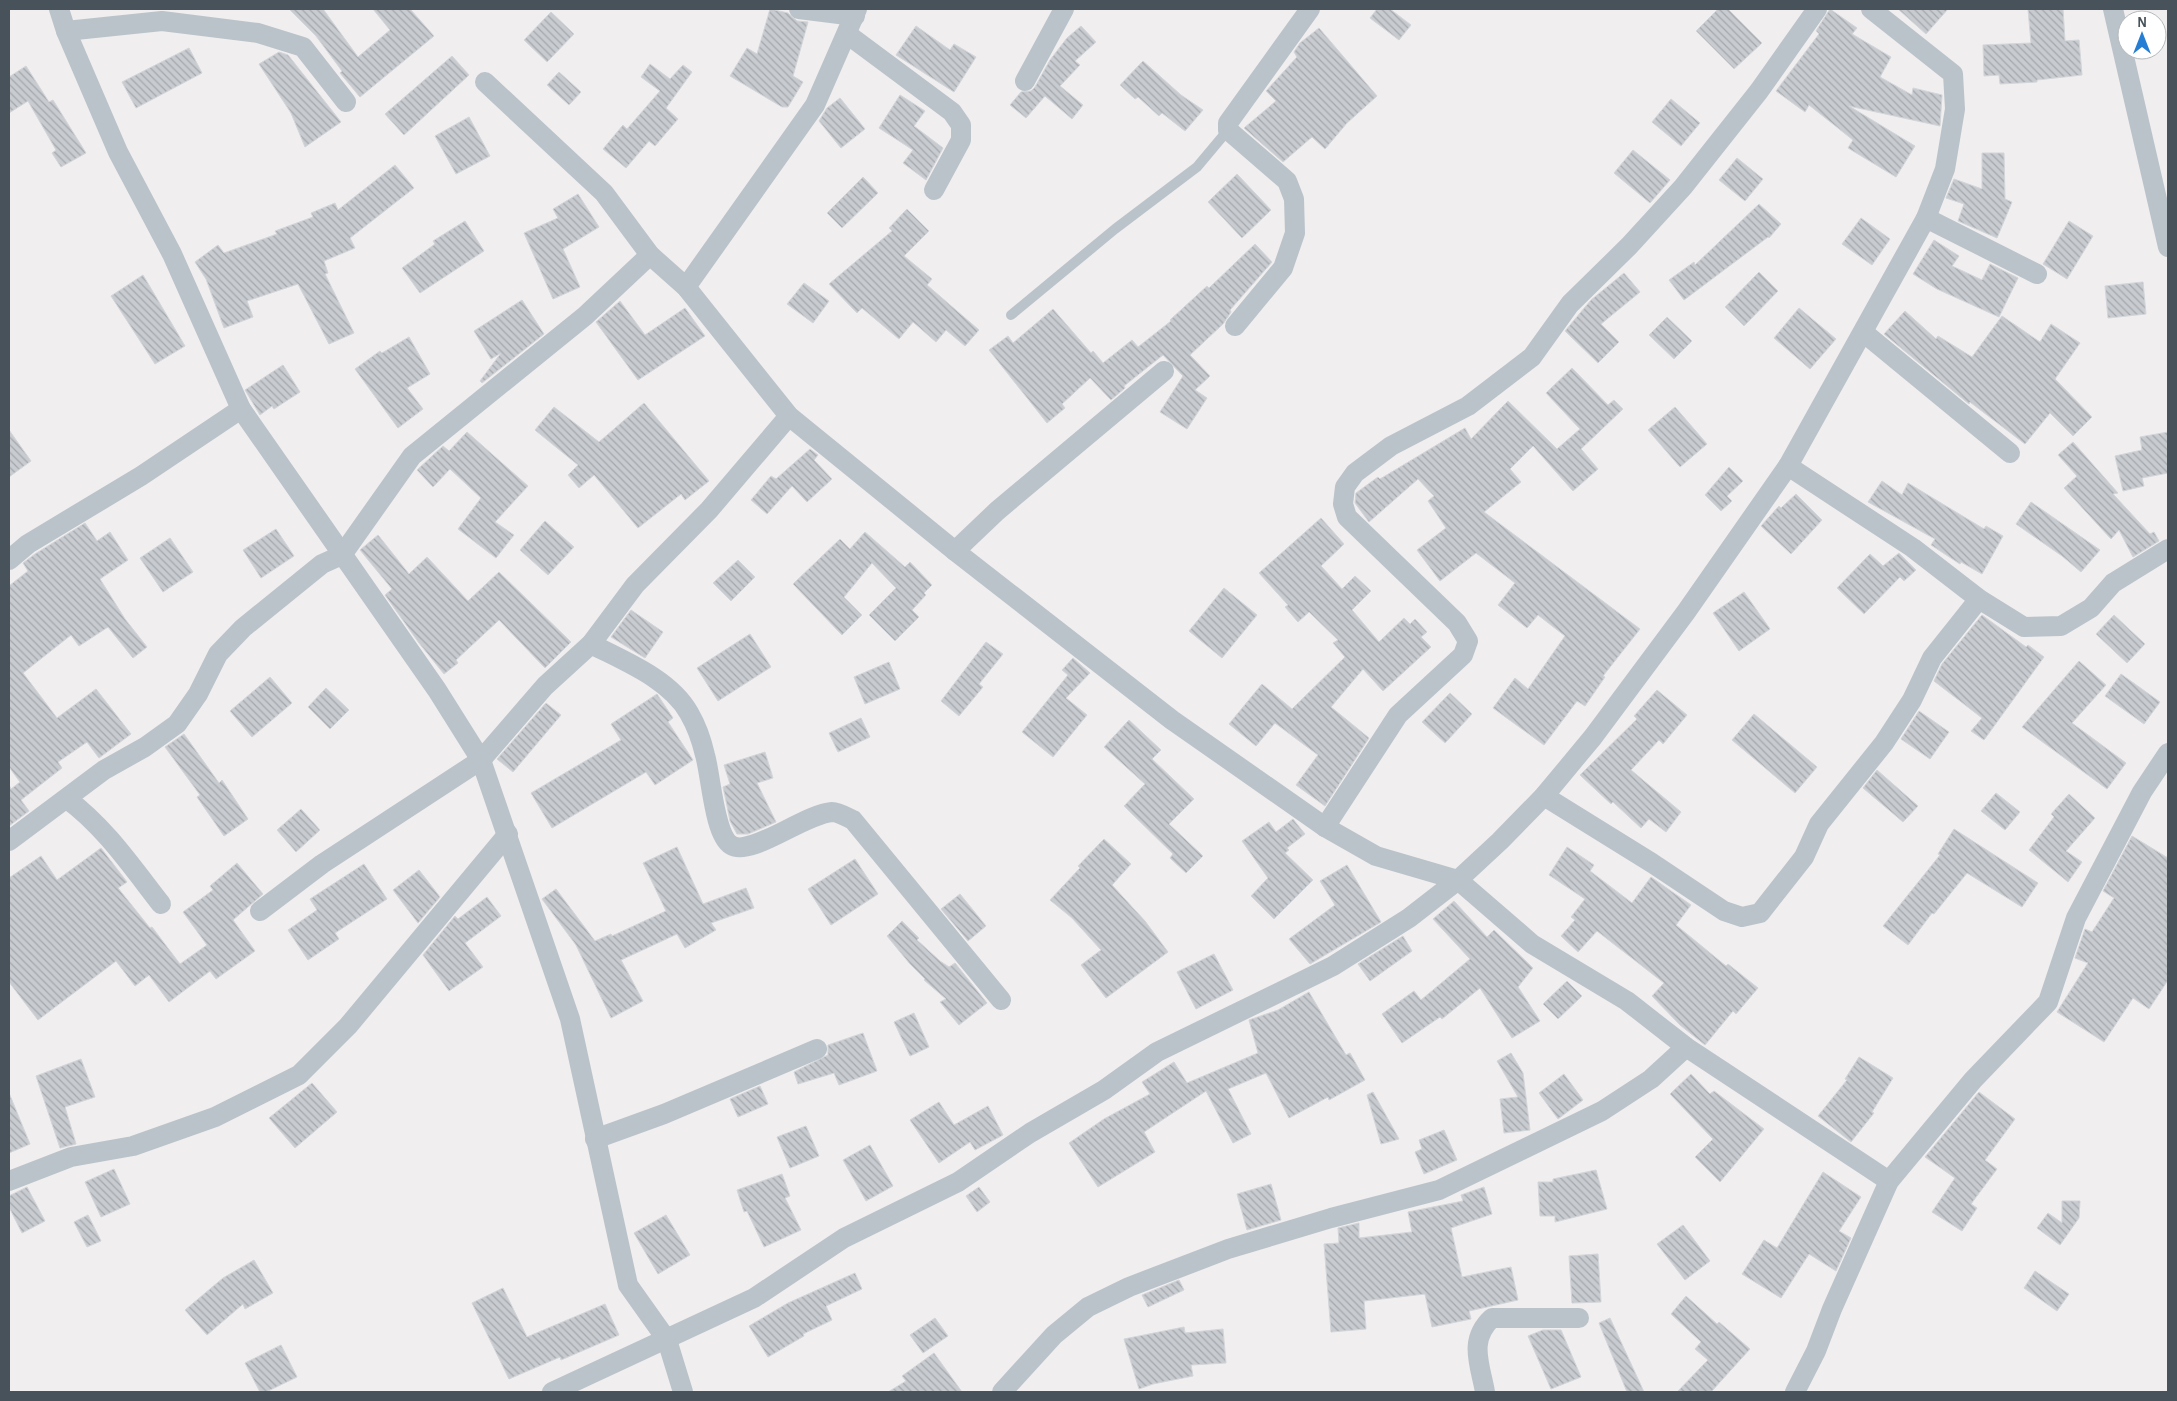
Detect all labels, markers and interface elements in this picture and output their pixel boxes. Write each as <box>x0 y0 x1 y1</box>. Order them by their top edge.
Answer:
north arrow <box>2117 10 2167 60</box>
text: N <box>2137 16 2147 30</box>

